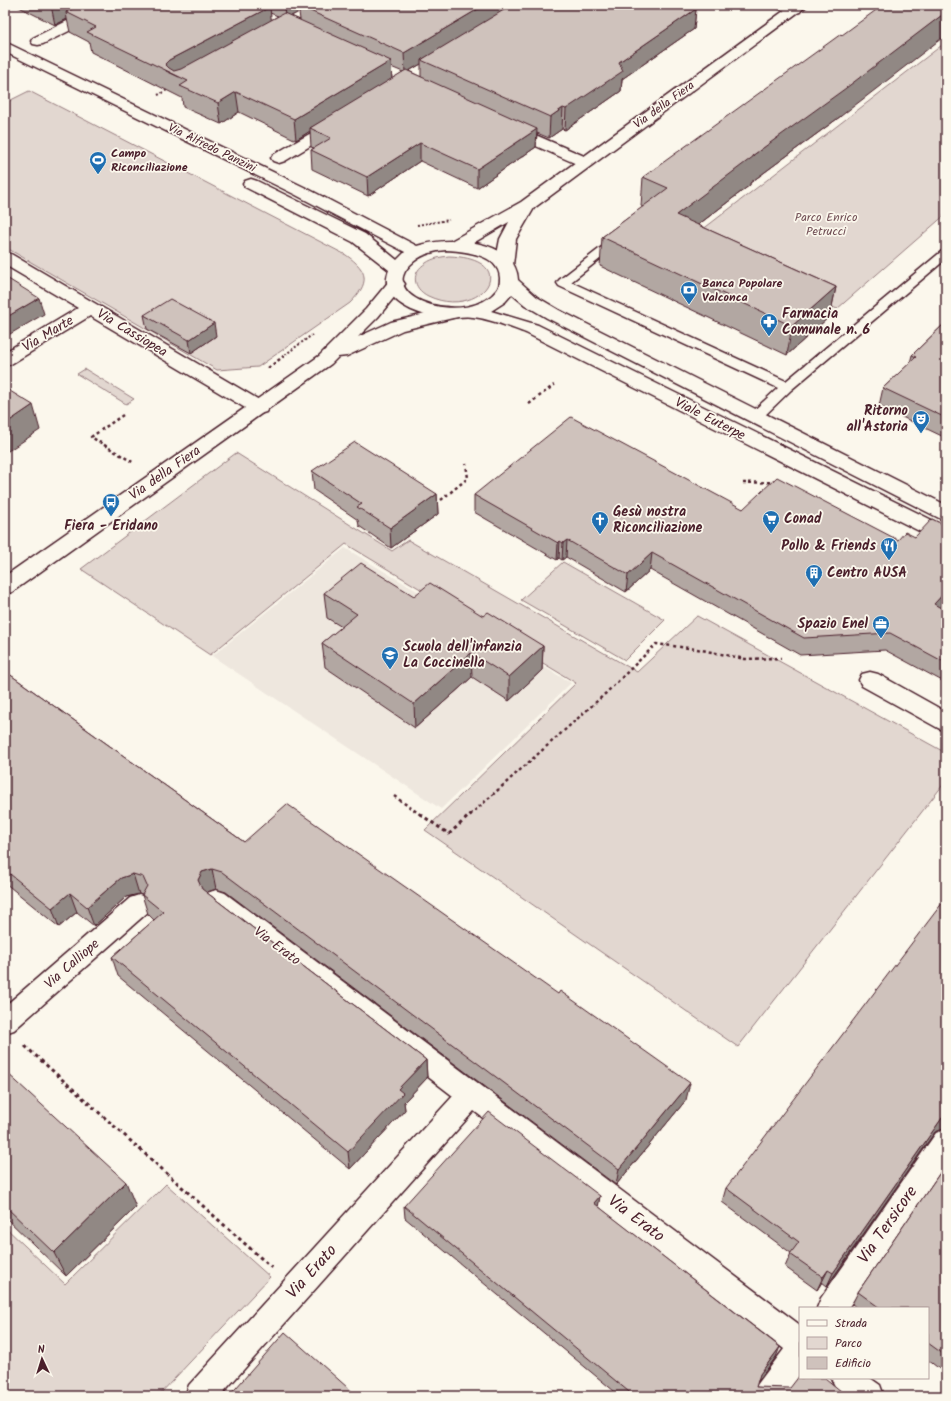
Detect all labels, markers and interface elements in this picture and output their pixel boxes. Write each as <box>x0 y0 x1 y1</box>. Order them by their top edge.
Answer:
street label: Via della Fiera <box>629 76 699 134</box>
street label: Via Alfredo Panzini <box>165 118 260 178</box>
place label: Campo Riconciliazione <box>111 144 188 177</box>
sports icon: Campo Riconciliazione <box>88 150 108 175</box>
park label: Parco Enrico Petrucci <box>795 208 857 241</box>
place label: Banca Popolare Valconca <box>702 274 783 307</box>
bank icon: Banca Popolare Valconca <box>679 280 699 305</box>
street label: Via Cassiopea <box>92 303 172 363</box>
place label: Farmacia Comunale n. 6 <box>782 303 871 341</box>
street label: Via Marte <box>18 310 79 358</box>
pharmacy icon: Farmacia Comunale n. 6 <box>759 312 779 337</box>
street label: Viale Euterpe <box>671 392 750 447</box>
place label: Ritorno all'Astoria <box>846 400 909 438</box>
theatre icon: Ritorno all'Astoria <box>911 409 931 434</box>
street label: Via della Fiera <box>125 440 205 506</box>
bus stop icon: Fiera - Eridano <box>101 492 121 517</box>
place label: Gesù nostra Riconciliazione <box>613 501 703 539</box>
place label: Conad <box>784 508 822 530</box>
supermarket icon: Conad <box>761 509 781 534</box>
church icon: Gesù nostra Riconciliazione <box>590 510 610 535</box>
place label: Fiera - Eridano <box>64 515 158 537</box>
place label: Pollo & Friends <box>781 535 876 557</box>
restaurant icon: Pollo & Friends <box>879 536 899 561</box>
place label: Centro AUSA <box>827 562 907 584</box>
building icon: Centro AUSA <box>804 563 824 588</box>
place label: Spazio Enel <box>797 613 868 635</box>
office icon: Spazio Enel <box>871 614 891 639</box>
place label: Scuola dell'infanzia La Coccinella <box>403 636 522 674</box>
school or university icon: Scuola dell'infanzia La Coccinella <box>380 645 400 670</box>
street label: Via Erato <box>249 921 305 971</box>
street label: Via Calliope <box>39 933 105 994</box>
street label: Via Tersicore <box>851 1180 925 1270</box>
street label: Via Erato <box>602 1188 671 1250</box>
street label: Via Erato <box>280 1238 344 1305</box>
legend <box>799 1307 929 1379</box>
text: Strada <box>835 1314 868 1333</box>
text: Parco <box>835 1334 862 1353</box>
north arrow <box>22 1339 62 1379</box>
text: N <box>37 1341 46 1359</box>
text: Edificio <box>835 1354 871 1373</box>

